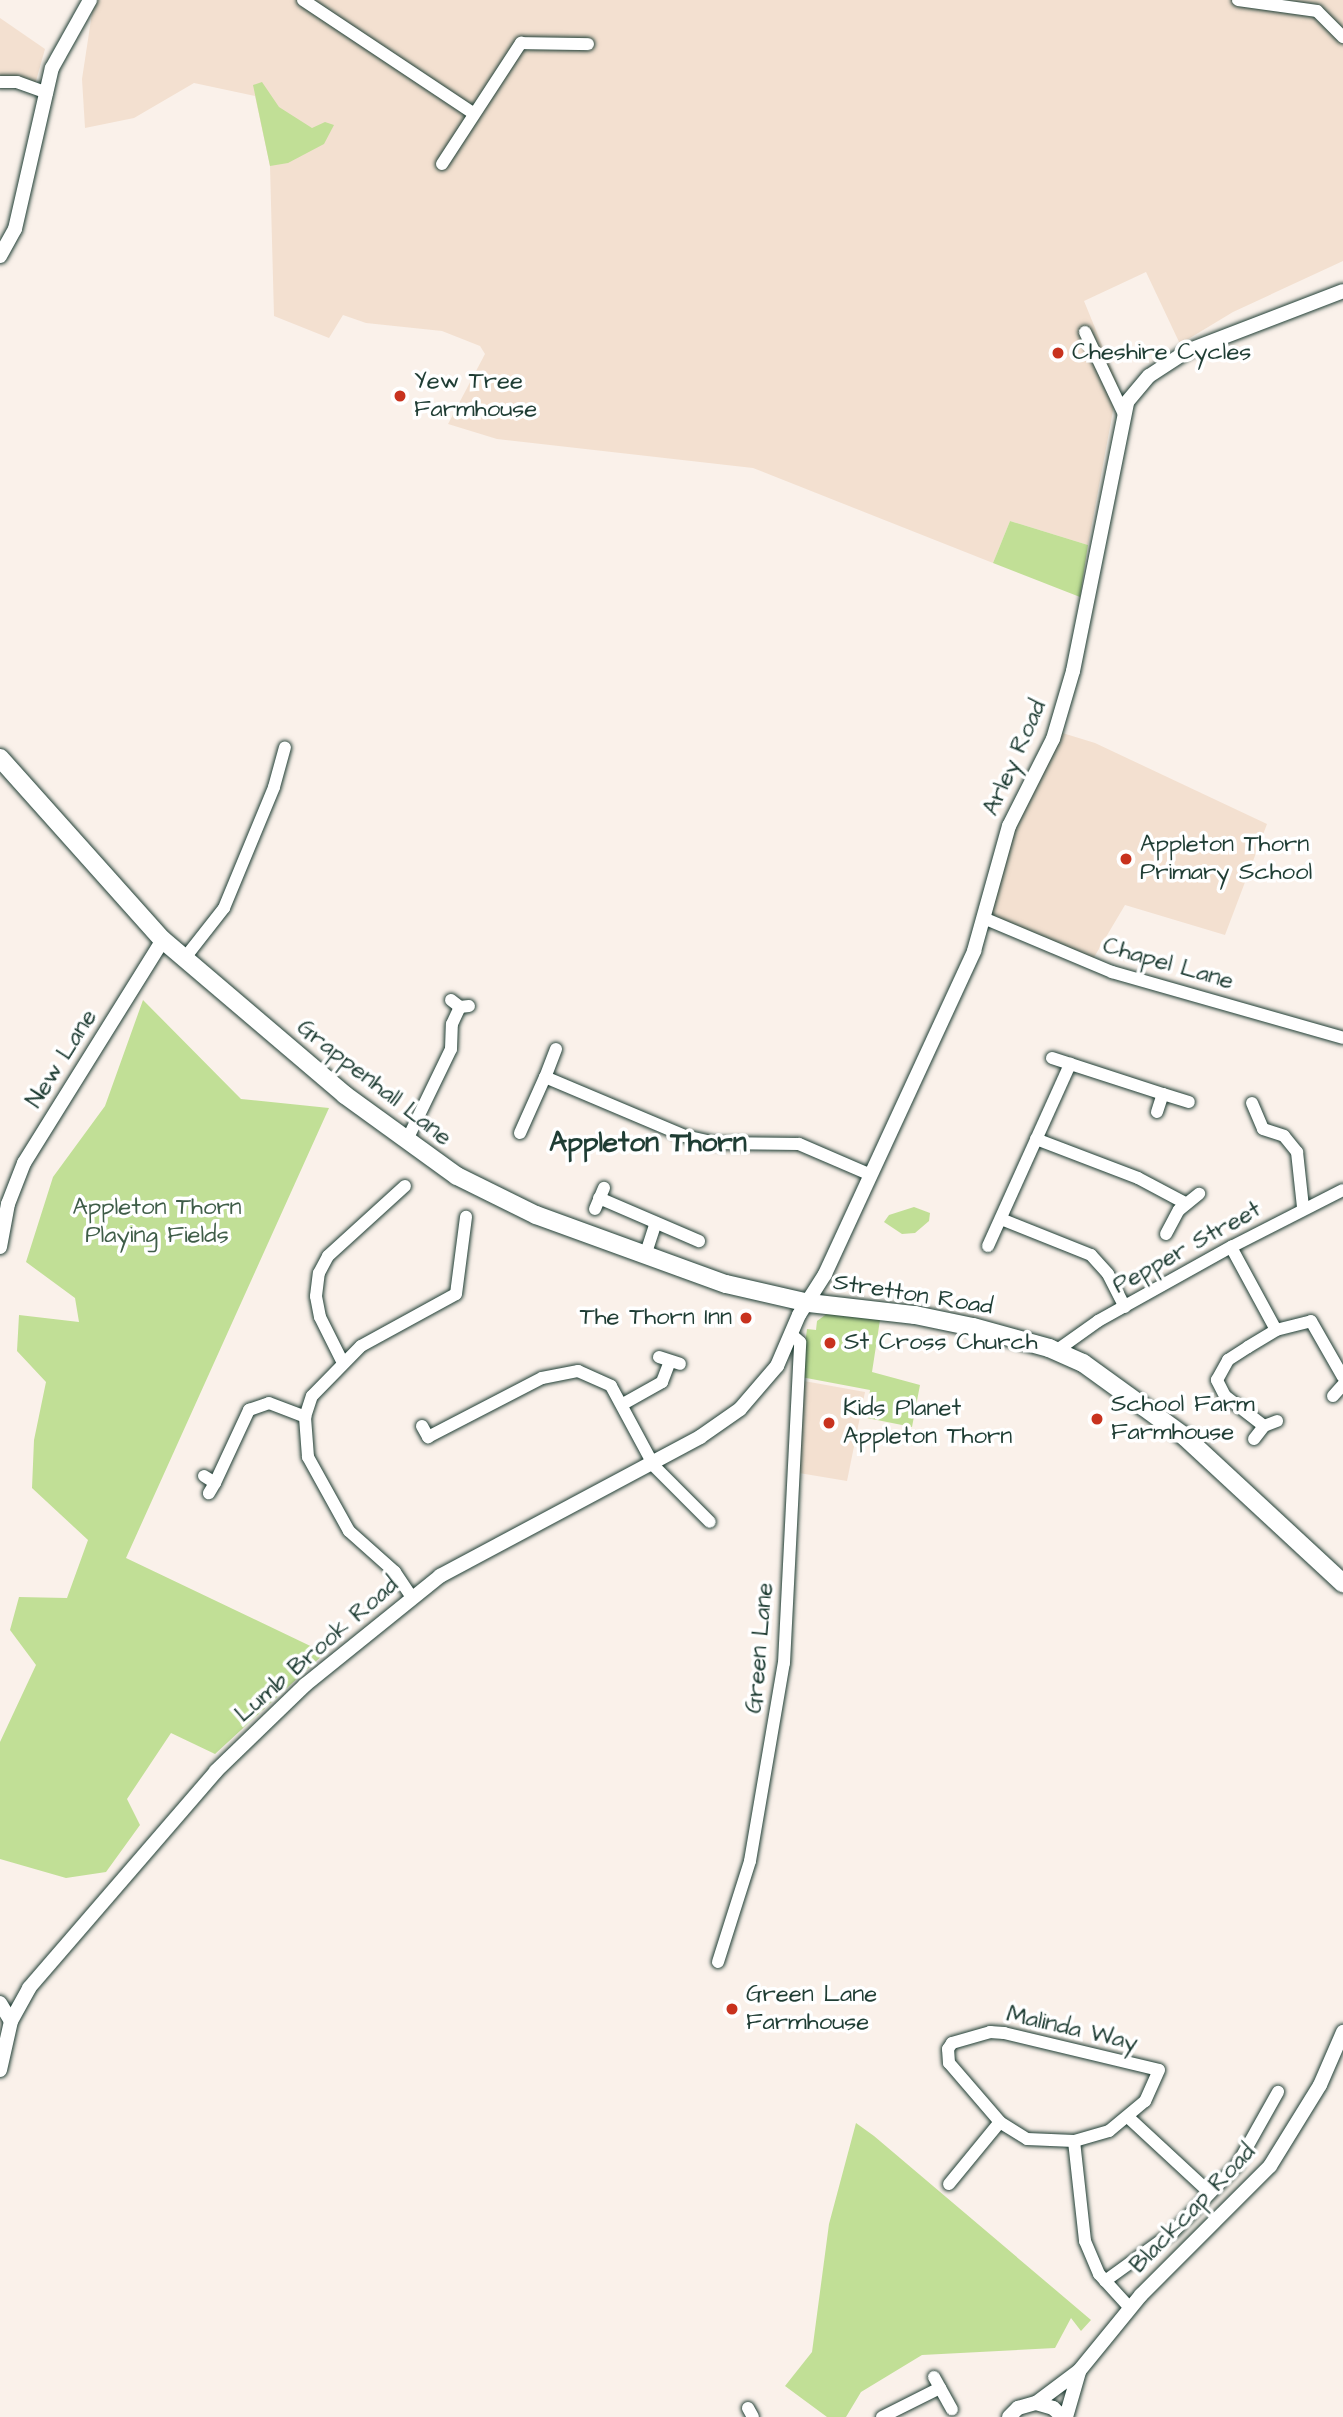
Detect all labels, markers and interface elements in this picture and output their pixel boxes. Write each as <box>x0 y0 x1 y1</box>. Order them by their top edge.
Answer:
place label: Cheshire Cycles <box>1072 339 1251 367</box>
marker: Cheshire Cycles <box>1050 345 1066 361</box>
place label: Yew Tree Farmhouse <box>414 368 537 424</box>
marker: Yew Tree Farmhouse <box>392 388 408 404</box>
street label: Arley Road <box>977 696 1053 820</box>
place label: Appleton Thorn Primary School <box>1140 831 1312 887</box>
marker: Appleton Thorn Primary School <box>1118 851 1134 867</box>
street label: Chapel Lane <box>1099 932 1237 996</box>
street label: New Lane <box>20 1004 104 1114</box>
street label: Grappenhall Lane <box>291 1014 457 1152</box>
district label: Appleton Thorn <box>549 1126 747 1160</box>
park label: Appleton Thorn Playing Fields <box>72 1194 242 1250</box>
street label: Pepper Street <box>1108 1195 1266 1301</box>
street label: Stretton Road <box>831 1268 995 1322</box>
place label: The Thorn Inn <box>580 1304 732 1332</box>
marker: The Thorn Inn <box>738 1310 754 1326</box>
place label: St Cross Church <box>844 1329 1038 1357</box>
marker: St Cross Church <box>822 1335 838 1351</box>
place label: School Farm Farmhouse <box>1111 1391 1255 1447</box>
place label: Kids Planet Appleton Thorn <box>843 1395 1012 1451</box>
marker: School Farm Farmhouse <box>1089 1411 1105 1427</box>
marker: Kids Planet Appleton Thorn <box>821 1415 837 1431</box>
street label: Lumb Brook Road <box>229 1571 405 1729</box>
street label: Green Lane <box>740 1581 780 1715</box>
place label: Green Lane Farmhouse <box>746 1981 877 2037</box>
street label: Malinda Way <box>1004 2000 1140 2058</box>
marker: Green Lane Farmhouse <box>724 2001 740 2017</box>
street label: Blackcap Road <box>1124 2138 1262 2280</box>

